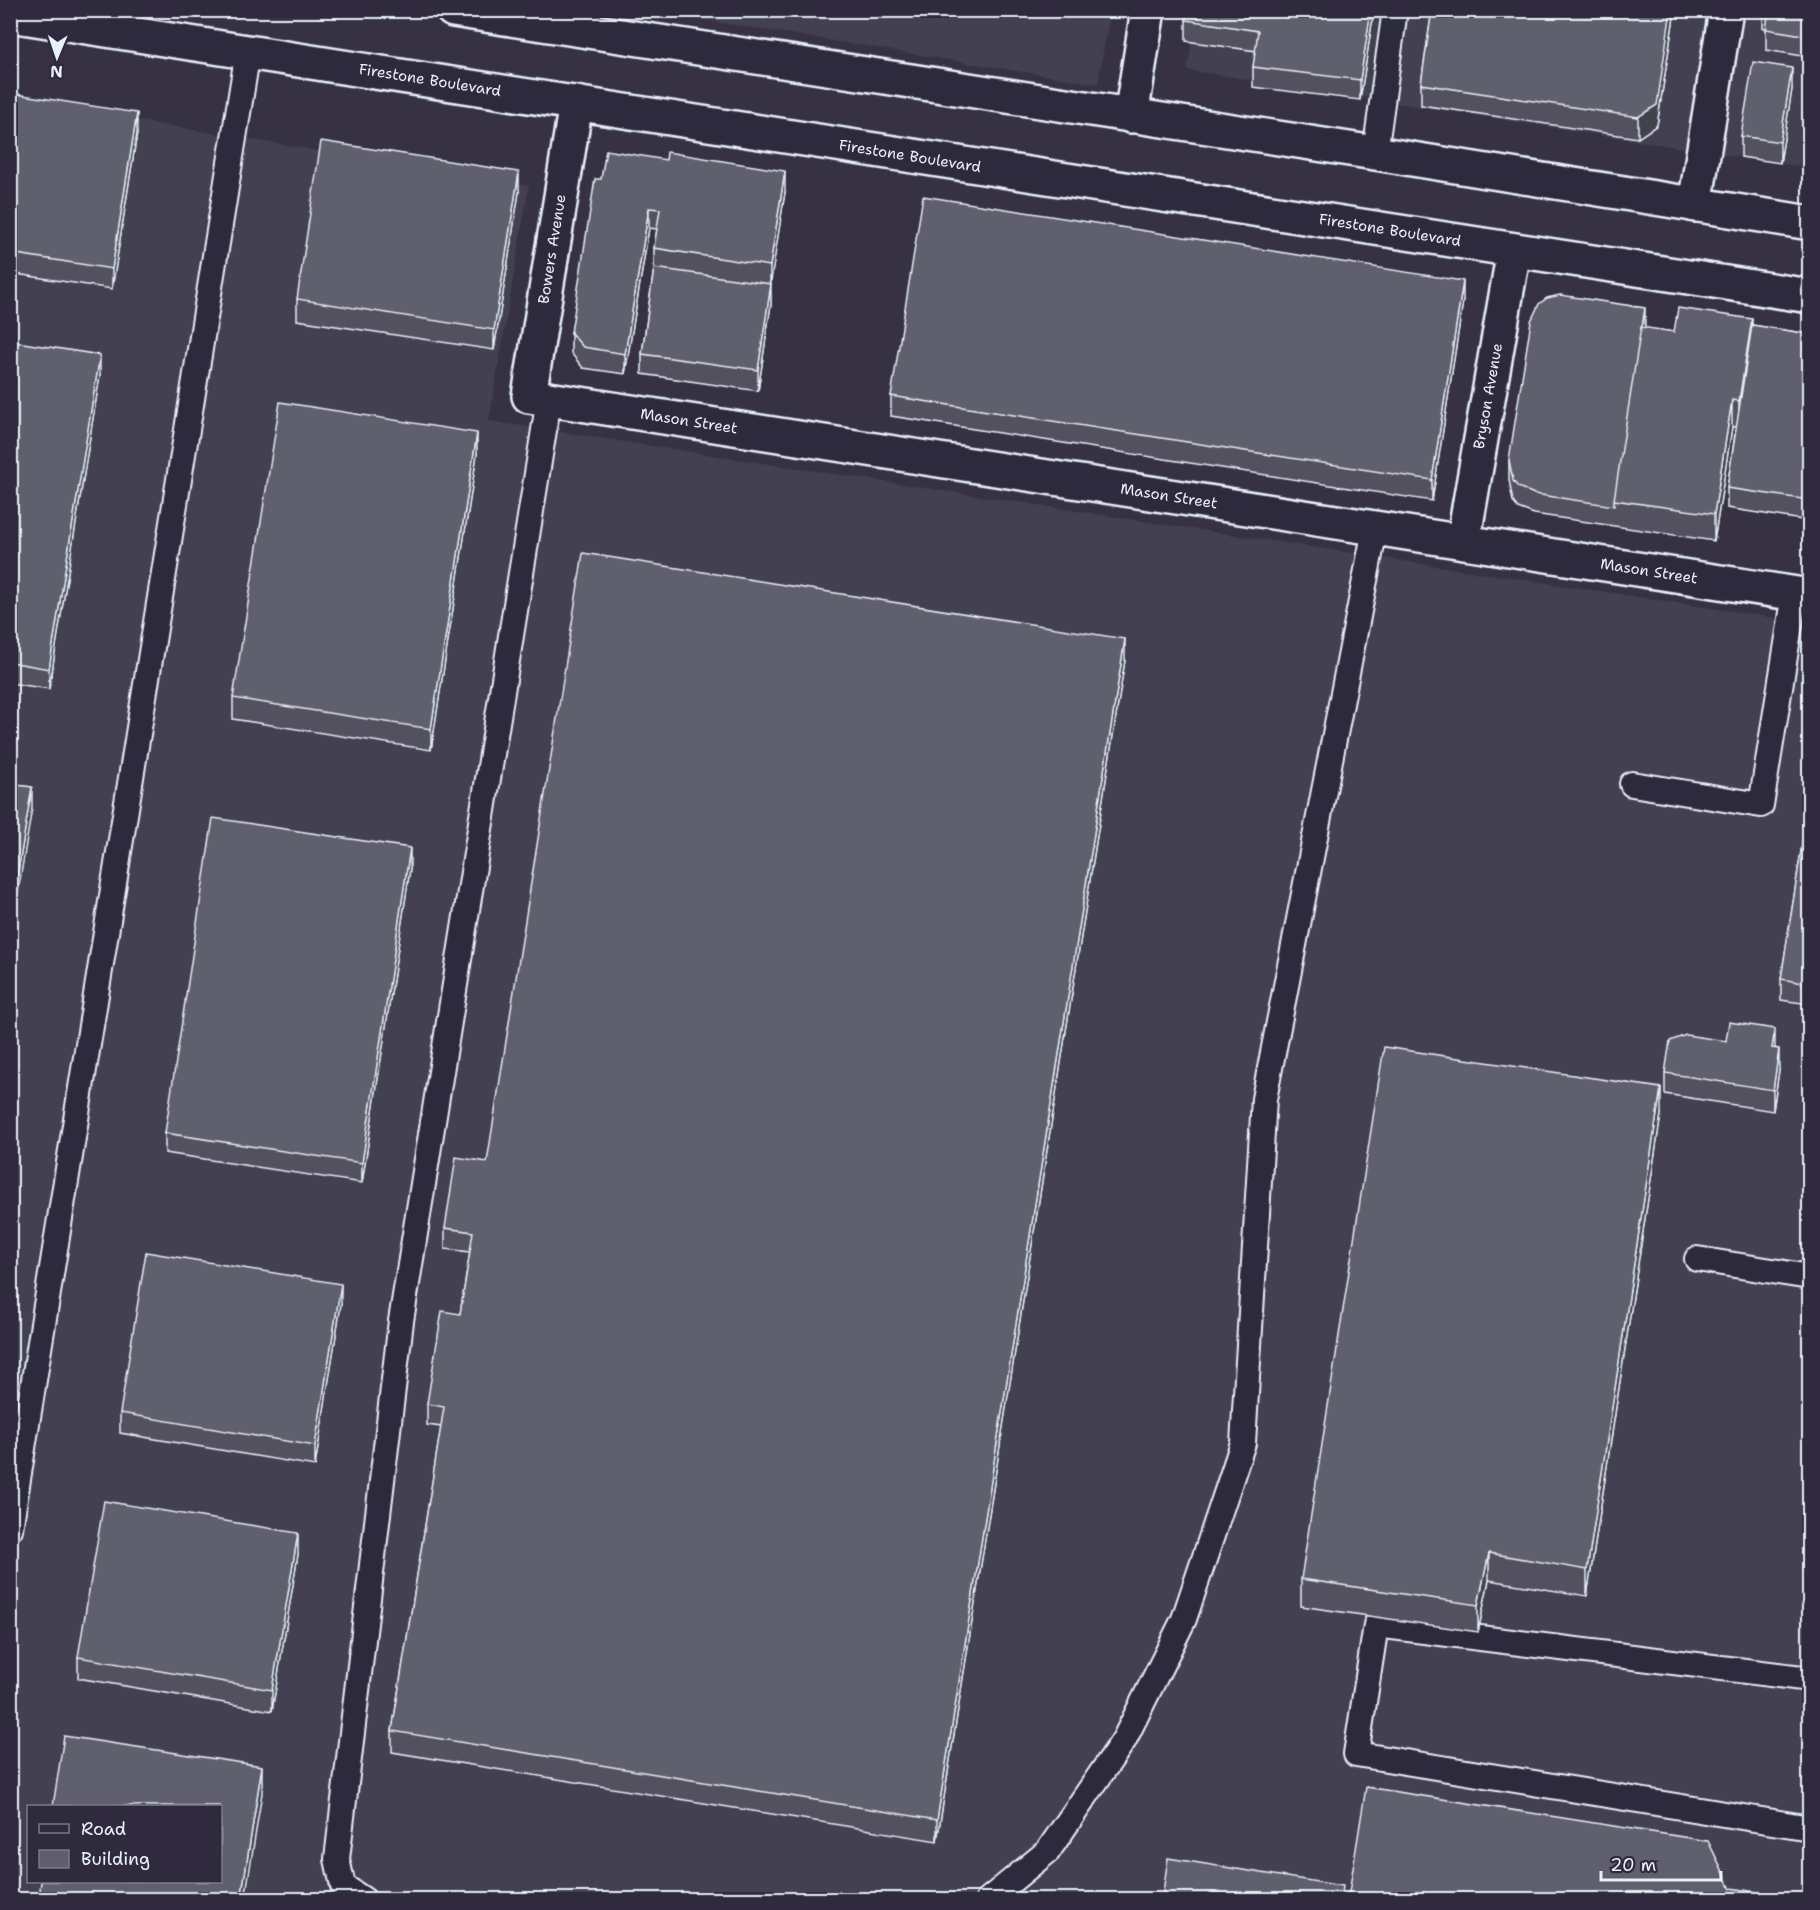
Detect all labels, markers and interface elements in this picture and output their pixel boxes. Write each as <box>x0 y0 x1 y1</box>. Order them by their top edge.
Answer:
north arrow <box>27 27 87 87</box>
street label: Firestone Boulevard <box>357 59 503 101</box>
text: N <box>50 61 63 82</box>
street label: Firestone Boulevard <box>837 135 983 177</box>
street label: Bowers Avenue <box>533 193 571 305</box>
street label: Firestone Boulevard <box>1317 209 1463 251</box>
street label: Bryson Avenue <box>1469 341 1507 451</box>
street label: Mason Street <box>639 403 739 439</box>
street label: Mason Street <box>1119 478 1219 514</box>
street label: Mason Street <box>1599 553 1699 589</box>
legend <box>27 1805 222 1883</box>
text: Road <box>81 1817 126 1841</box>
scale bar <box>1601 1844 1721 1882</box>
text: Building <box>81 1847 150 1871</box>
text: 20 m <box>1610 1853 1656 1877</box>

